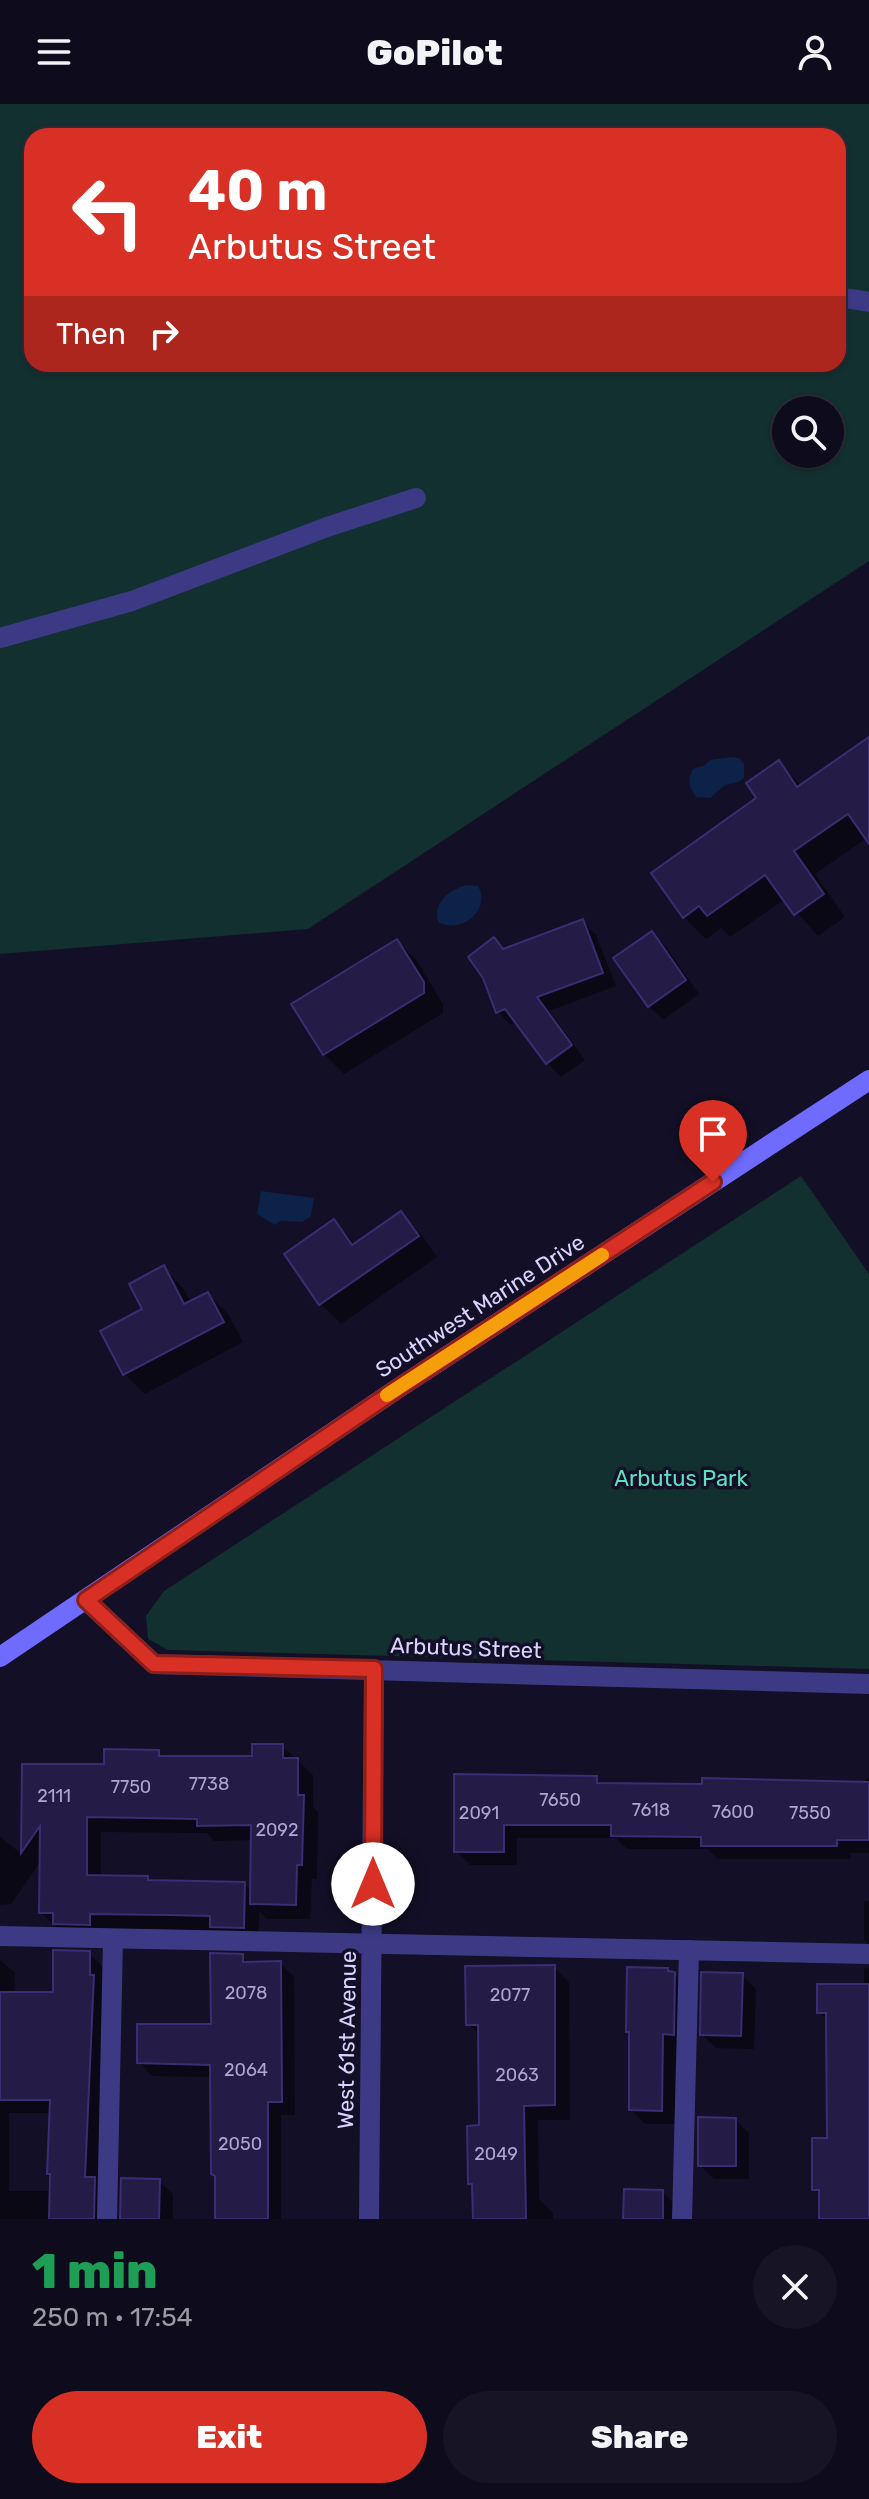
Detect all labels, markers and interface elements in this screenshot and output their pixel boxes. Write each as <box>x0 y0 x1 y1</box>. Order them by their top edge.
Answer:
icon: menu <box>32 30 76 74</box>
icon: person <box>793 30 837 74</box>
text: GoPilot <box>366 31 503 74</box>
text: 40 m <box>188 158 328 224</box>
icon: left <box>56 160 160 264</box>
text: Arbutus Street <box>188 225 436 268</box>
icon: right <box>142 312 186 356</box>
text: Then <box>56 316 126 352</box>
map controls <box>772 396 844 468</box>
button: search <box>772 396 844 468</box>
pin <box>679 1100 747 1182</box>
icon: arrive <box>691 1112 735 1156</box>
street label: Southwest Marine Drive <box>371 1228 589 1384</box>
park label: Arbutus Park <box>614 1465 748 1492</box>
street label: Arbutus Street <box>390 1632 543 1664</box>
house number: 7738 <box>189 1773 229 1795</box>
house number: 7750 <box>111 1776 151 1798</box>
house number: 2111 <box>37 1785 71 1807</box>
house number: 7650 <box>539 1789 581 1811</box>
house number: 7618 <box>632 1799 670 1821</box>
house number: 7600 <box>712 1801 754 1823</box>
house number: 2091 <box>459 1802 499 1824</box>
house number: 7550 <box>789 1802 831 1824</box>
house number: 2092 <box>255 1819 299 1841</box>
position arrow <box>331 1842 415 1926</box>
street label: West 61st Avenue <box>332 1951 362 2129</box>
house number: 2078 <box>225 1982 267 2004</box>
house number: 2077 <box>490 1984 530 2006</box>
house number: 2064 <box>224 2059 268 2081</box>
house number: 2063 <box>495 2064 539 2086</box>
house number: 2050 <box>218 2133 262 2155</box>
house number: 2049 <box>474 2143 518 2165</box>
text: 1 min <box>32 2243 158 2300</box>
button: close <box>753 2245 837 2329</box>
text: 250 m · 17:54 <box>32 2302 193 2333</box>
button: Exit <box>32 2391 427 2483</box>
button: Share <box>443 2391 837 2483</box>

